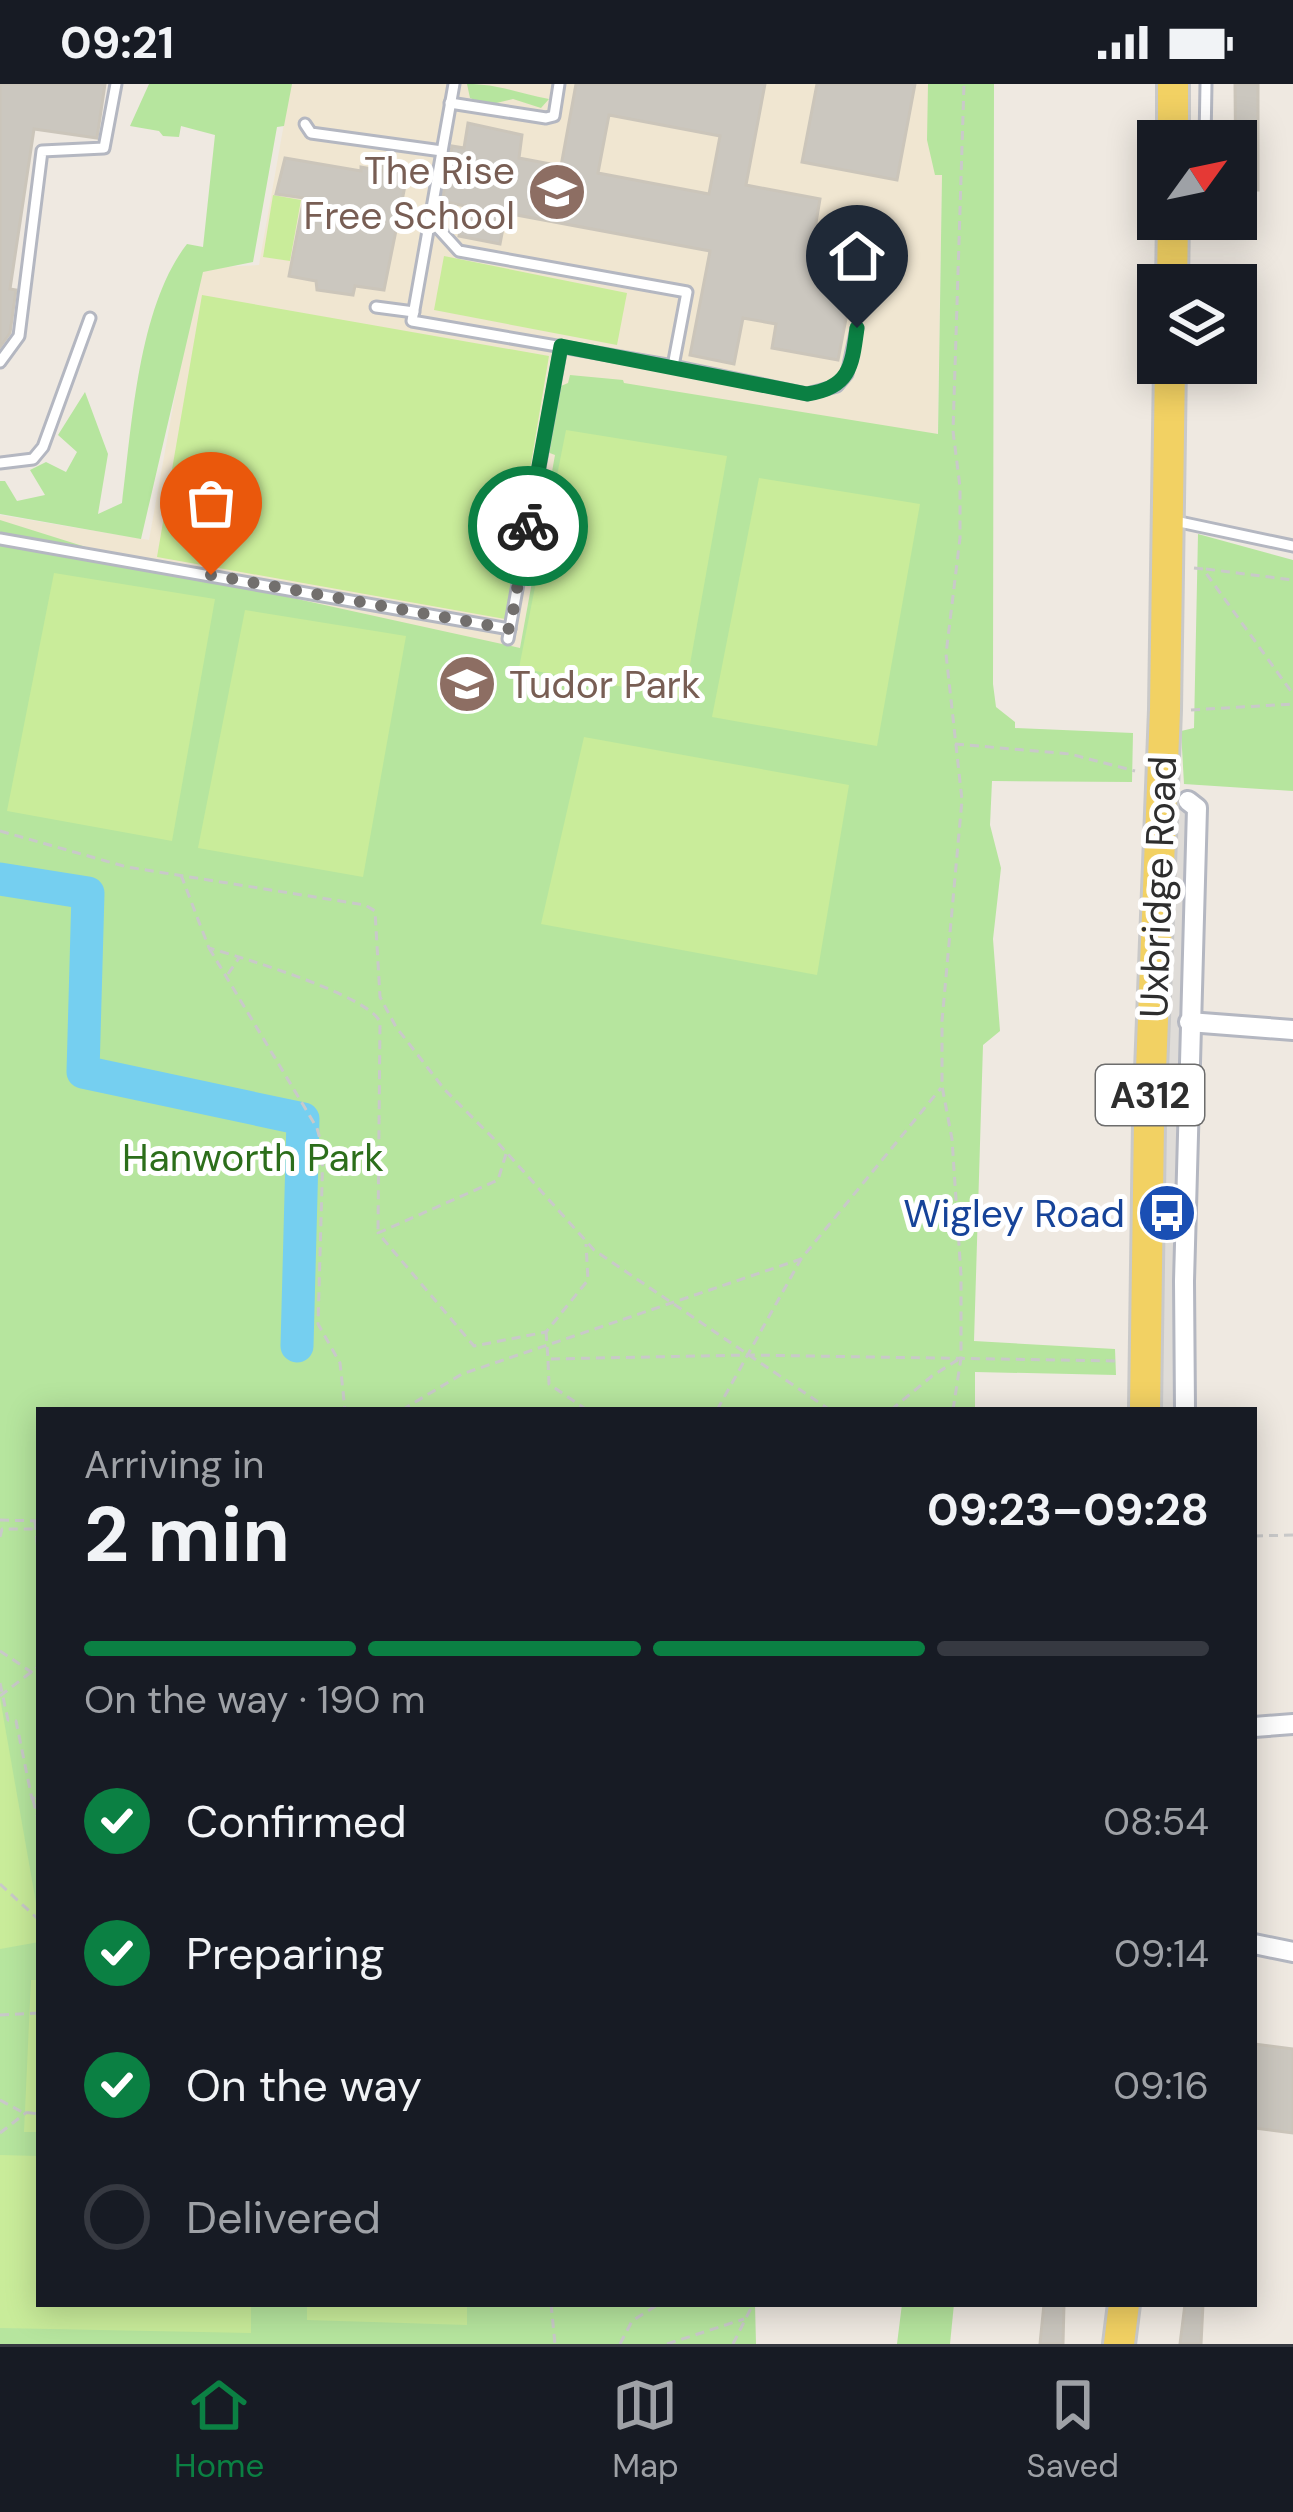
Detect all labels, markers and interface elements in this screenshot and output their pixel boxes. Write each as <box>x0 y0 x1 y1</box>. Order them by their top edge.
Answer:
text: 09:21 <box>60 13 174 72</box>
north arrow <box>1137 120 1257 240</box>
map controls <box>1137 120 1257 384</box>
place label: The Rise Free School <box>303 145 515 241</box>
school or university icon: The Rise Free School <box>526 161 588 223</box>
pin <box>806 205 908 328</box>
icon: home <box>824 223 890 289</box>
button: layers <box>1137 264 1257 384</box>
pin <box>160 452 262 575</box>
courier <box>468 466 588 586</box>
icon: bag <box>178 470 244 536</box>
icon: bike <box>495 493 561 559</box>
school or university icon: Tudor Park <box>436 653 498 715</box>
place label: Tudor Park <box>509 659 701 710</box>
street label: Uxbridge Road <box>1128 755 1188 1019</box>
road number: A312 <box>1096 1065 1204 1125</box>
park label: Hanworth Park <box>122 1132 384 1183</box>
bus stop icon: Wigley Road <box>1136 1182 1198 1244</box>
place label: Wigley Road <box>903 1188 1125 1239</box>
text: Arriving in <box>84 1439 264 1490</box>
text: 09:23–09:28 <box>927 1480 1209 1539</box>
text: 2 min <box>84 1484 290 1585</box>
text: On the way · 190 m <box>84 1674 425 1725</box>
icon: check <box>84 1788 150 1854</box>
text: Confirmed <box>186 1792 407 1851</box>
text: 08:54 <box>1103 1796 1209 1847</box>
icon: check <box>84 1920 150 1986</box>
text: Preparing <box>186 1924 385 1983</box>
text: 09:14 <box>1114 1928 1209 1979</box>
icon: check <box>84 2052 150 2118</box>
text: On the way <box>186 2056 422 2115</box>
text: 09:16 <box>1113 2060 1209 2111</box>
text: Delivered <box>186 2188 381 2247</box>
tab: Home <box>174 2372 264 2487</box>
tab: Map <box>612 2372 679 2487</box>
tab: Saved <box>1027 2372 1119 2487</box>

